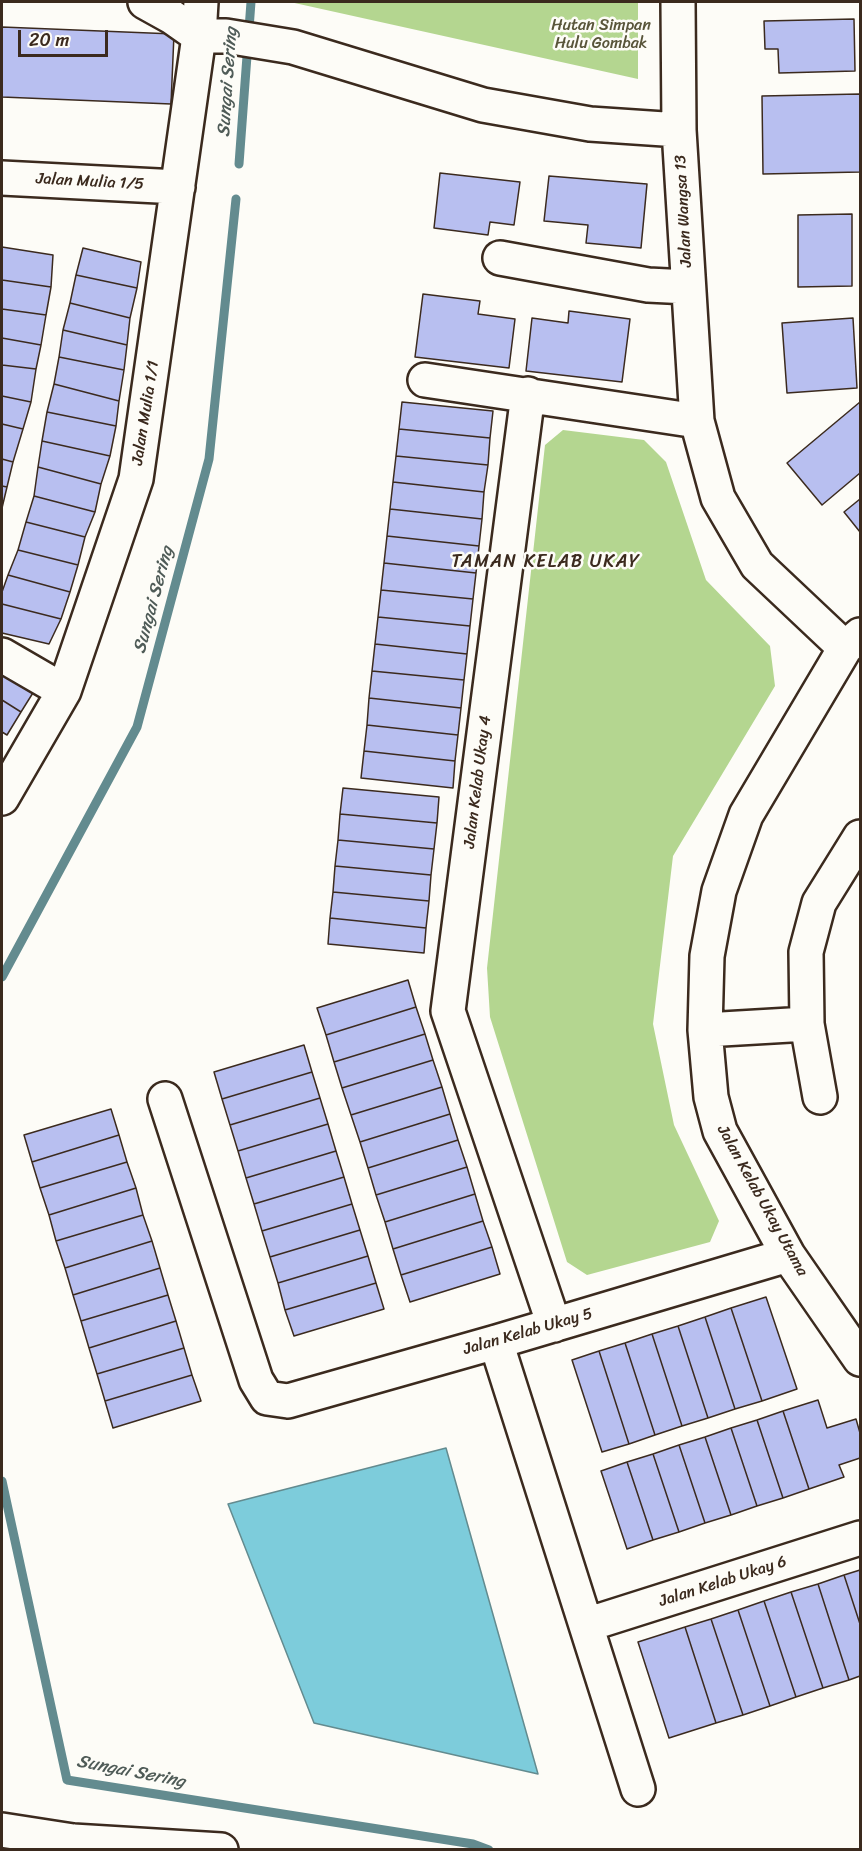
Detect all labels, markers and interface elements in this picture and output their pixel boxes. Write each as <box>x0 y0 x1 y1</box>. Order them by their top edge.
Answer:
park label: Hutan Simpan Hulu Gombak <box>551 16 651 54</box>
scale bar <box>21 18 111 56</box>
text: 20 m <box>29 24 69 56</box>
water label: Sungai Sering <box>213 26 243 138</box>
street label: Jalan Wangsa 13 <box>671 154 697 268</box>
street label: Jalan Mulia 1/5 <box>35 170 145 194</box>
street label: Jalan Mulia 1/1 <box>128 359 164 467</box>
water label: Sungai Sering <box>129 544 179 656</box>
district label: TAMAN KELAB UKAY <box>451 551 641 573</box>
street label: Jalan Kelab Ukay 4 <box>460 714 496 850</box>
street label: Jalan Kelab Ukay Utama <box>712 1122 812 1280</box>
street label: Jalan Kelab Ukay 5 <box>461 1304 595 1360</box>
street label: Jalan Kelab Ukay 6 <box>657 1552 789 1612</box>
water label: Sungai Sering <box>75 1751 187 1793</box>

